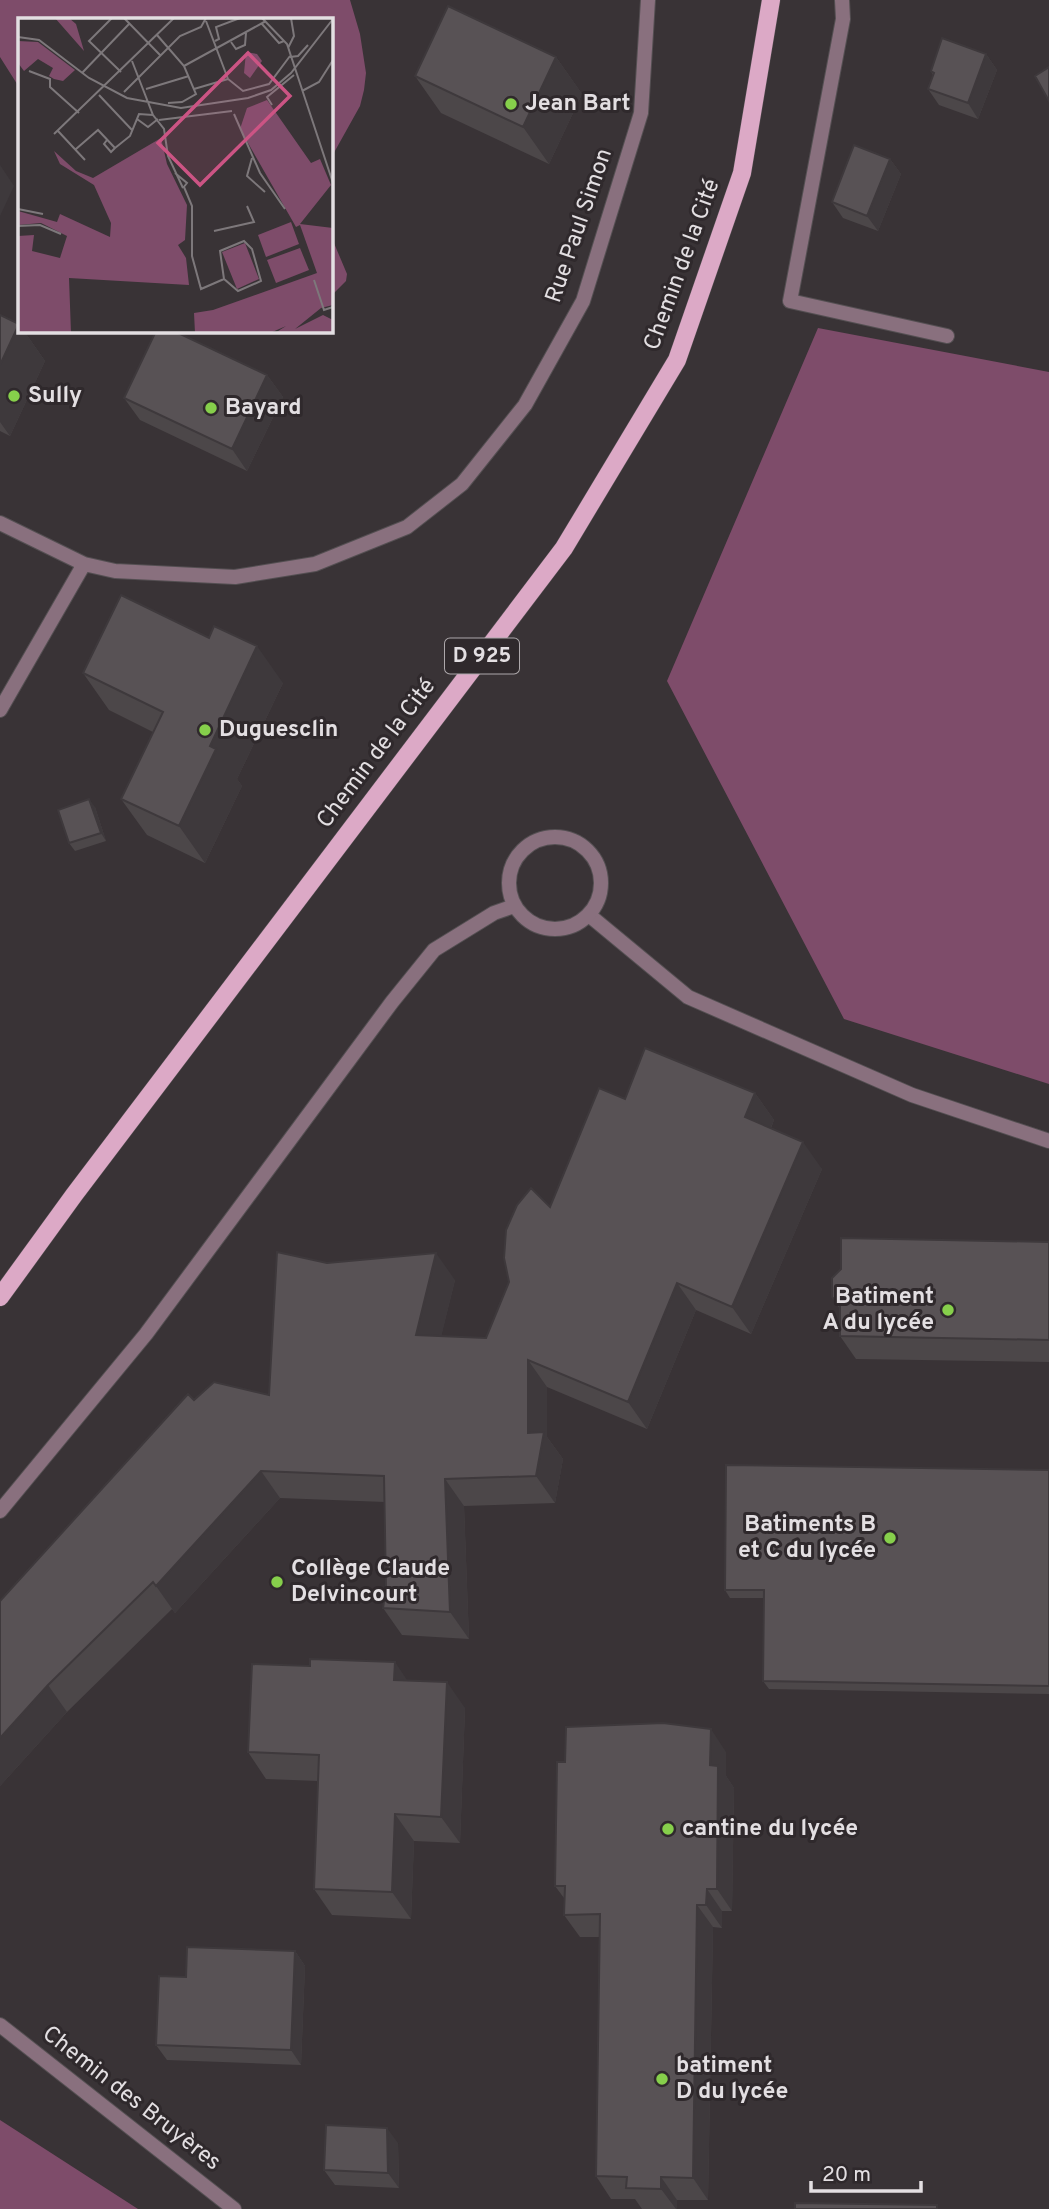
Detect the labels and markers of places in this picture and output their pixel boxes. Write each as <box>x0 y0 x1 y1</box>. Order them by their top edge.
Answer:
place label: Jean Bart <box>525 90 631 119</box>
marker: Jean Bart <box>503 96 519 112</box>
place label: Sully <box>28 382 82 411</box>
marker: Sully <box>6 388 22 404</box>
place label: Bayard <box>225 394 301 423</box>
marker: Bayard <box>203 400 219 416</box>
place label: Duguesclin <box>219 716 338 745</box>
marker: Duguesclin <box>197 722 213 738</box>
place label: Batiment A du lycée <box>823 1283 934 1338</box>
marker: Batiment A du lycée <box>940 1302 956 1318</box>
place label: Batiments B et C du lycée <box>738 1511 876 1566</box>
marker: Batiments B et C du lycée <box>882 1530 898 1546</box>
place label: Collège Claude Delvincourt <box>291 1555 450 1610</box>
marker: Collège Claude Delvincourt <box>269 1574 285 1590</box>
place label: cantine du lycée <box>682 1815 858 1844</box>
marker: cantine du lycée <box>660 1821 676 1837</box>
place label: batiment D du lycée <box>676 2052 788 2107</box>
marker: batiment D du lycée <box>654 2071 670 2087</box>

